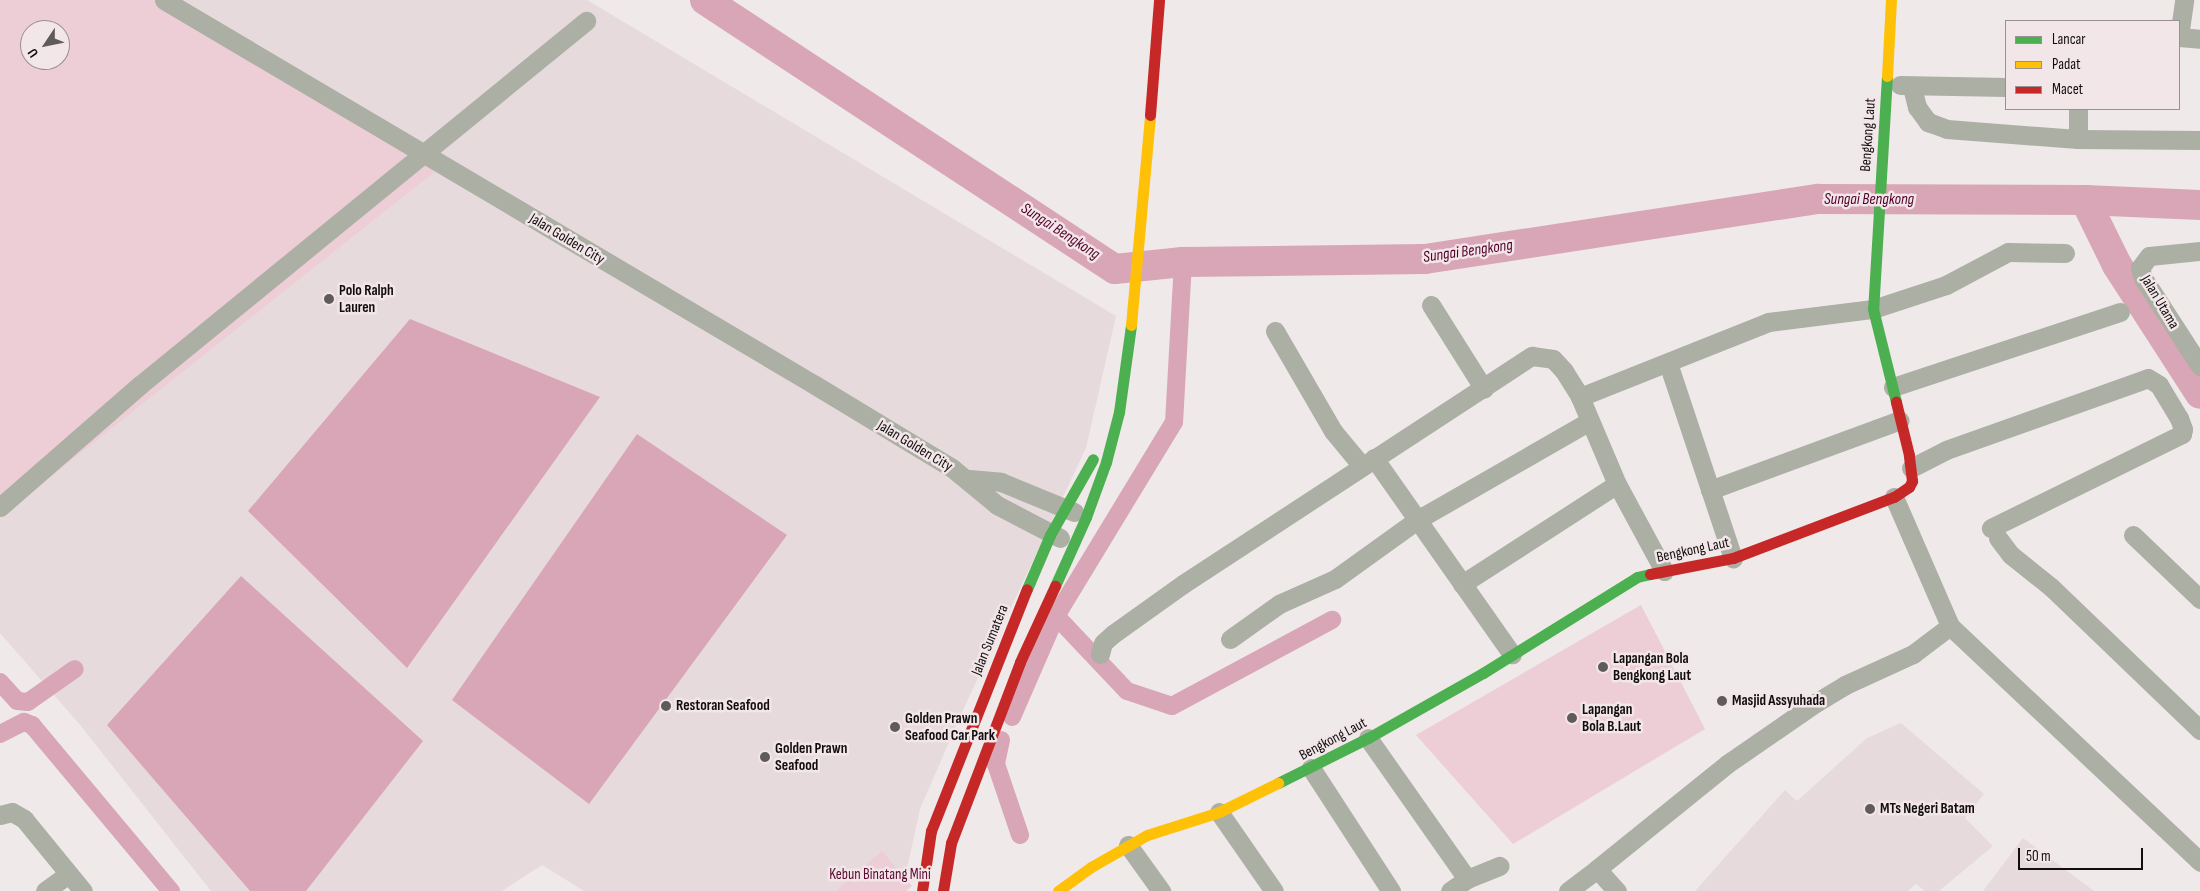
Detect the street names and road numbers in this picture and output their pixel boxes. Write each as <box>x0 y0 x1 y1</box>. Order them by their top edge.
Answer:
street label: Bengkong Laut <box>1856 98 1880 172</box>
street label: Jalan Golden City <box>526 210 608 268</box>
street label: Jalan Utama <box>2137 272 2183 332</box>
street label: Jalan Golden City <box>874 417 956 475</box>
street label: Bengkong Laut <box>1655 534 1731 566</box>
street label: Jalan Sumatera <box>968 602 1012 678</box>
street label: Bengkong Laut <box>1296 714 1370 764</box>

